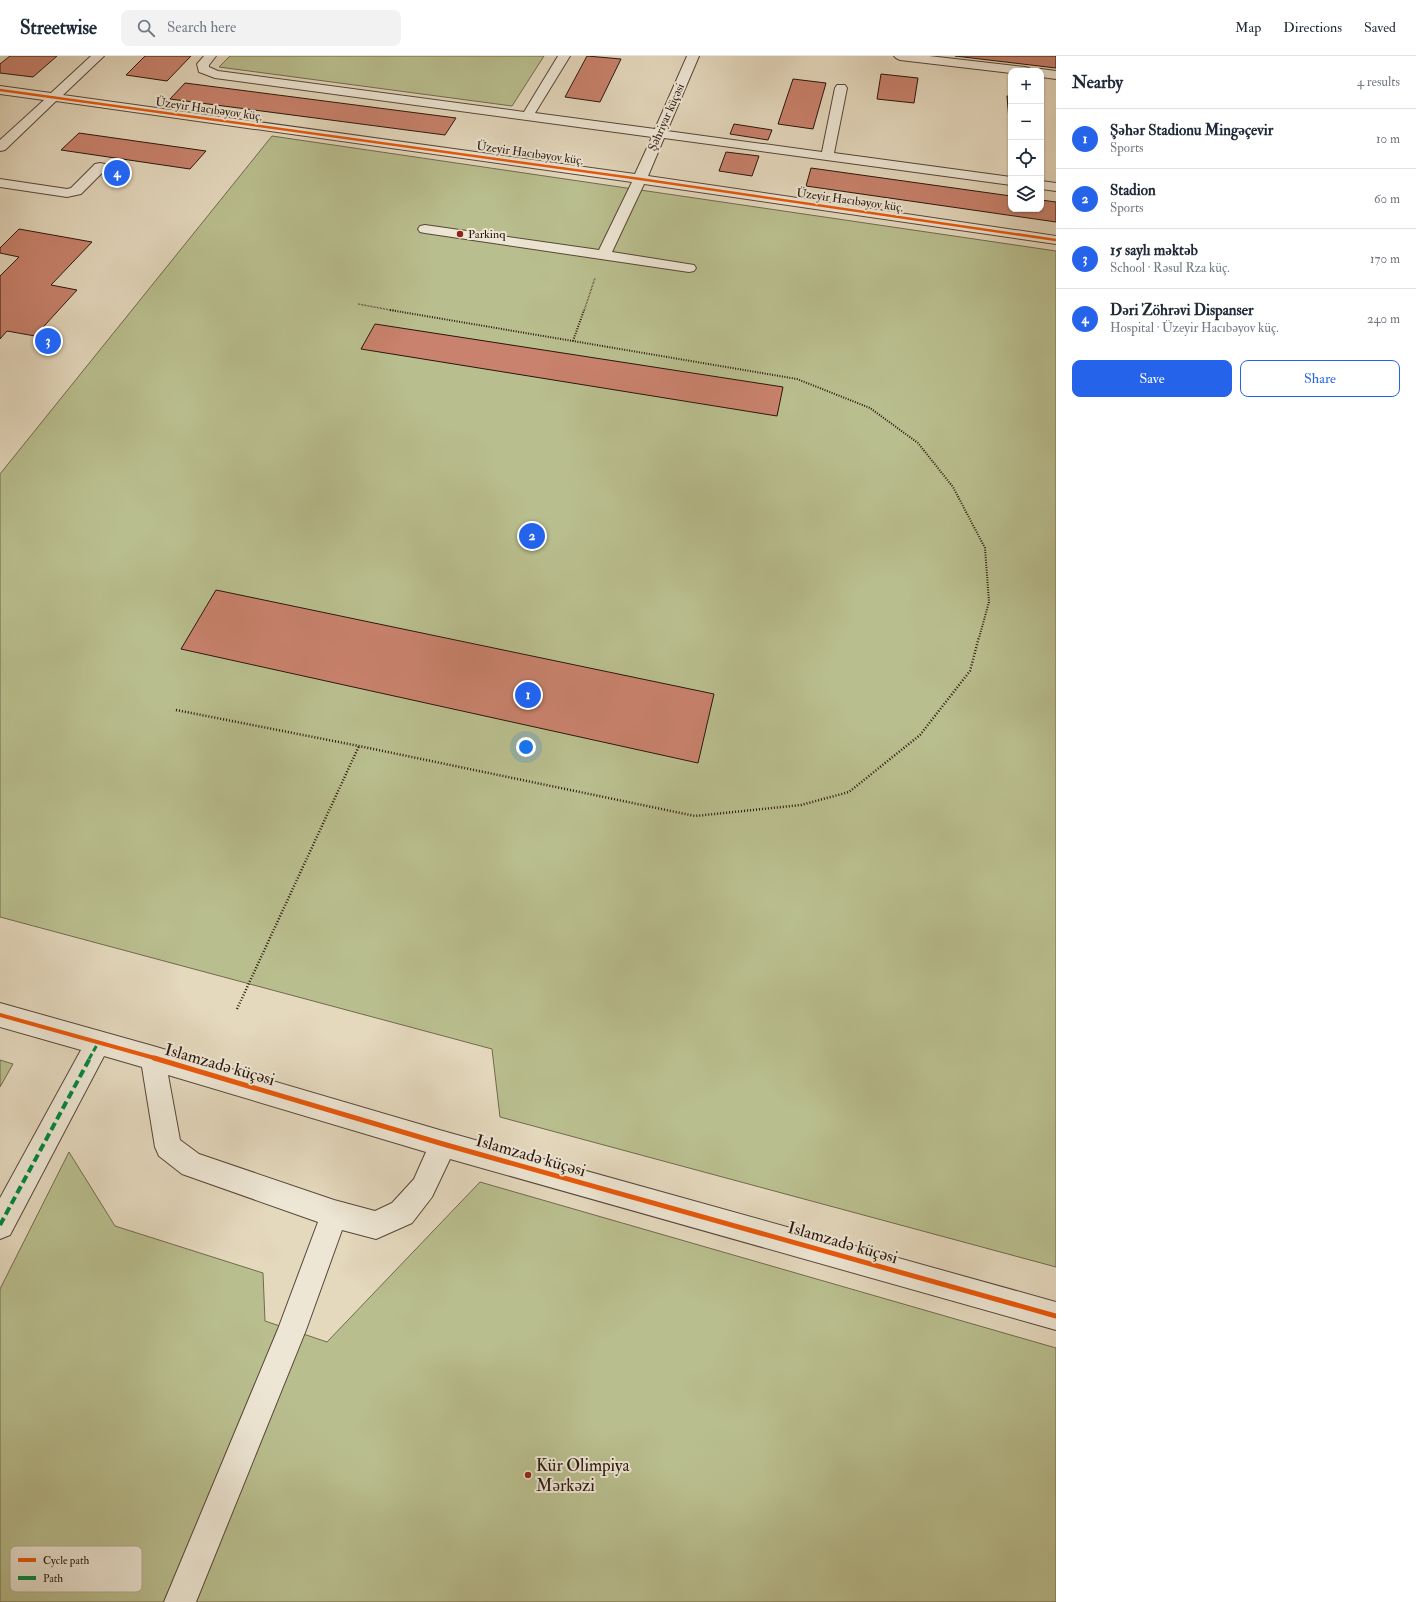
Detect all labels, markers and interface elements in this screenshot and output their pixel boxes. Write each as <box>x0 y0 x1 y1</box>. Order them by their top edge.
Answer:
search box <box>121 10 401 46</box>
text: Streetwise <box>20 16 97 40</box>
icon: search <box>135 17 157 39</box>
text: Search here <box>167 18 236 37</box>
text: Map <box>1235 19 1261 36</box>
text: Directions <box>1283 19 1342 36</box>
text: Saved <box>1364 19 1396 36</box>
map controls <box>1008 68 1044 212</box>
button: + <box>1008 68 1044 104</box>
text: Nearby <box>1072 72 1123 93</box>
text: 4 results <box>1357 74 1400 90</box>
street label: Şəhriyar küçəsi <box>645 81 688 153</box>
street label: Üzeyir Hacıbəyov küç. <box>155 95 263 124</box>
button: − <box>1008 104 1044 140</box>
text: Şəhər Stadionu Mingəçevir <box>1110 121 1273 140</box>
text: 1 <box>1083 131 1087 147</box>
text: 10 m <box>1376 131 1400 147</box>
street label: Üzeyir Hacıbəyov küç. <box>476 139 584 168</box>
button: locate <box>1008 140 1044 176</box>
text: Sports <box>1110 140 1144 156</box>
pin: 4 <box>104 158 130 188</box>
button: layers <box>1008 176 1044 212</box>
text: Stadion <box>1110 181 1156 200</box>
street label: Üzeyir Hacıbəyov küç. <box>796 186 904 215</box>
text: 2 <box>1082 191 1088 207</box>
text: 60 m <box>1374 191 1400 207</box>
text: Sports <box>1110 200 1144 216</box>
place label: Parkinq <box>468 227 506 242</box>
marker: Parkinq <box>455 229 465 239</box>
text: 15 saylı məktəb <box>1110 241 1198 260</box>
text: 3 <box>1083 251 1088 267</box>
text: 170 m <box>1370 251 1400 267</box>
text: School · Rəsul Rza küç. <box>1110 260 1230 276</box>
text: Dəri Zöhrəvi Dispanser <box>1110 301 1254 320</box>
text: 4 <box>1081 311 1089 327</box>
text: 240 m <box>1367 311 1400 327</box>
text: Hospital · Üzeyir Hacıbəyov küç. <box>1110 320 1279 336</box>
pin: 3 <box>35 326 61 356</box>
button: Save <box>1072 360 1232 397</box>
button: Share <box>1240 360 1400 397</box>
pin: 2 <box>519 521 545 551</box>
pin: 1 <box>515 680 541 710</box>
your location <box>516 737 536 757</box>
street label: Islamzadə küçəsi <box>162 1039 278 1090</box>
street label: Islamzadə küçəsi <box>473 1130 589 1181</box>
street label: Islamzadə küçəsi <box>785 1217 901 1268</box>
place label: Kür Olimpiya Mərkəzi <box>536 1455 630 1496</box>
marker: Kür Olimpiya Mərkəzi <box>523 1470 533 1480</box>
legend <box>10 1546 142 1592</box>
text: Cycle path <box>43 1554 89 1568</box>
text: Path <box>43 1572 63 1585</box>

